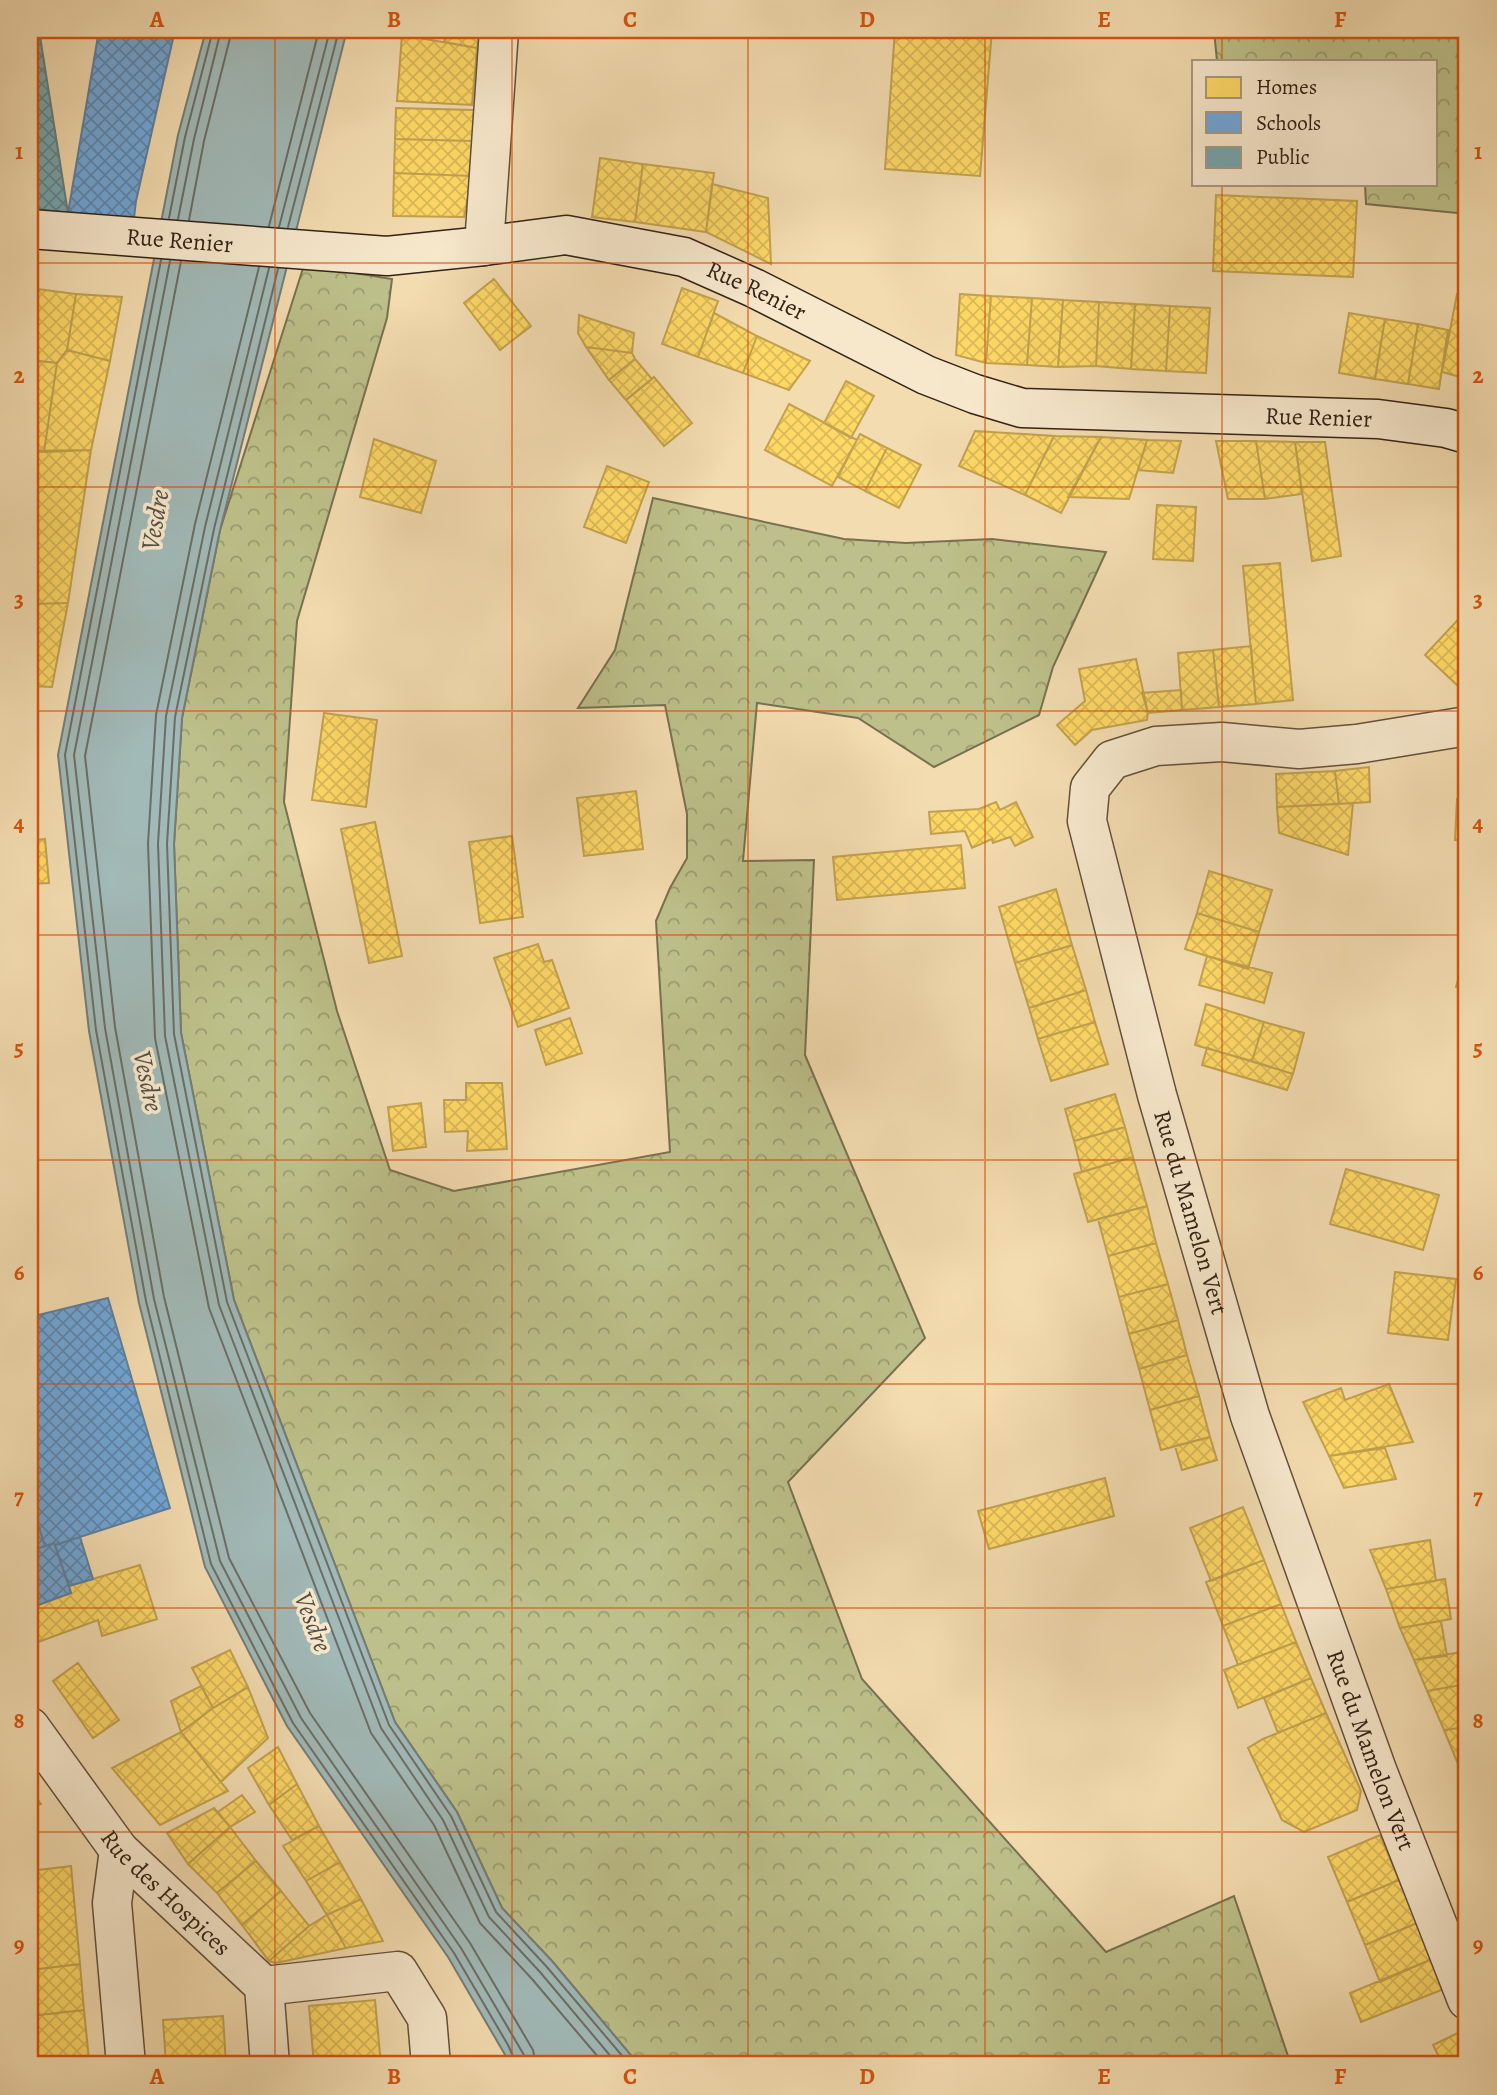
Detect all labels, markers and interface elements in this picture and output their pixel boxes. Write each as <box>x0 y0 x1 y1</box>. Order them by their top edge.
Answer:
text: A <box>149 4 165 35</box>
text: B <box>387 4 401 35</box>
text: C <box>623 4 637 35</box>
text: D <box>859 4 875 35</box>
text: E <box>1097 4 1111 35</box>
text: F <box>1334 4 1347 35</box>
legend <box>1192 60 1438 186</box>
text: Homes <box>1256 73 1317 101</box>
text: Schools <box>1256 109 1321 137</box>
text: 1 <box>15 136 23 167</box>
text: 1 <box>1474 136 1482 167</box>
text: Public <box>1256 143 1310 171</box>
street label: Rue Renier <box>125 220 234 260</box>
street label: Rue Renier <box>701 253 812 328</box>
text: 2 <box>13 360 25 391</box>
text: 2 <box>1472 360 1484 391</box>
street label: Rue Renier <box>1265 400 1373 435</box>
water label: Vesdre <box>132 487 178 553</box>
text: 3 <box>14 584 24 615</box>
text: 3 <box>1473 584 1483 615</box>
text: 4 <box>14 808 25 839</box>
text: 4 <box>1473 808 1484 839</box>
text: 5 <box>14 1032 24 1063</box>
text: 5 <box>1473 1032 1483 1063</box>
water label: Vesdre <box>124 1047 172 1115</box>
street label: Rue du Mamelon Vert <box>1146 1106 1236 1318</box>
text: 6 <box>14 1257 25 1288</box>
text: 6 <box>1473 1257 1484 1288</box>
text: 7 <box>14 1481 24 1512</box>
text: 7 <box>1473 1481 1483 1512</box>
water label: Vesdre <box>286 1587 340 1657</box>
street label: Rue du Mamelon Vert <box>1319 1645 1423 1855</box>
text: 8 <box>13 1705 25 1736</box>
text: 8 <box>1472 1705 1484 1736</box>
street label: Rue des Hospices <box>93 1823 238 1963</box>
text: 9 <box>14 1929 24 1960</box>
text: 9 <box>1473 1929 1483 1960</box>
text: A <box>149 2061 165 2092</box>
text: B <box>387 2061 401 2092</box>
text: C <box>623 2061 637 2092</box>
text: D <box>859 2061 875 2092</box>
text: E <box>1097 2061 1111 2092</box>
text: F <box>1334 2061 1347 2092</box>

